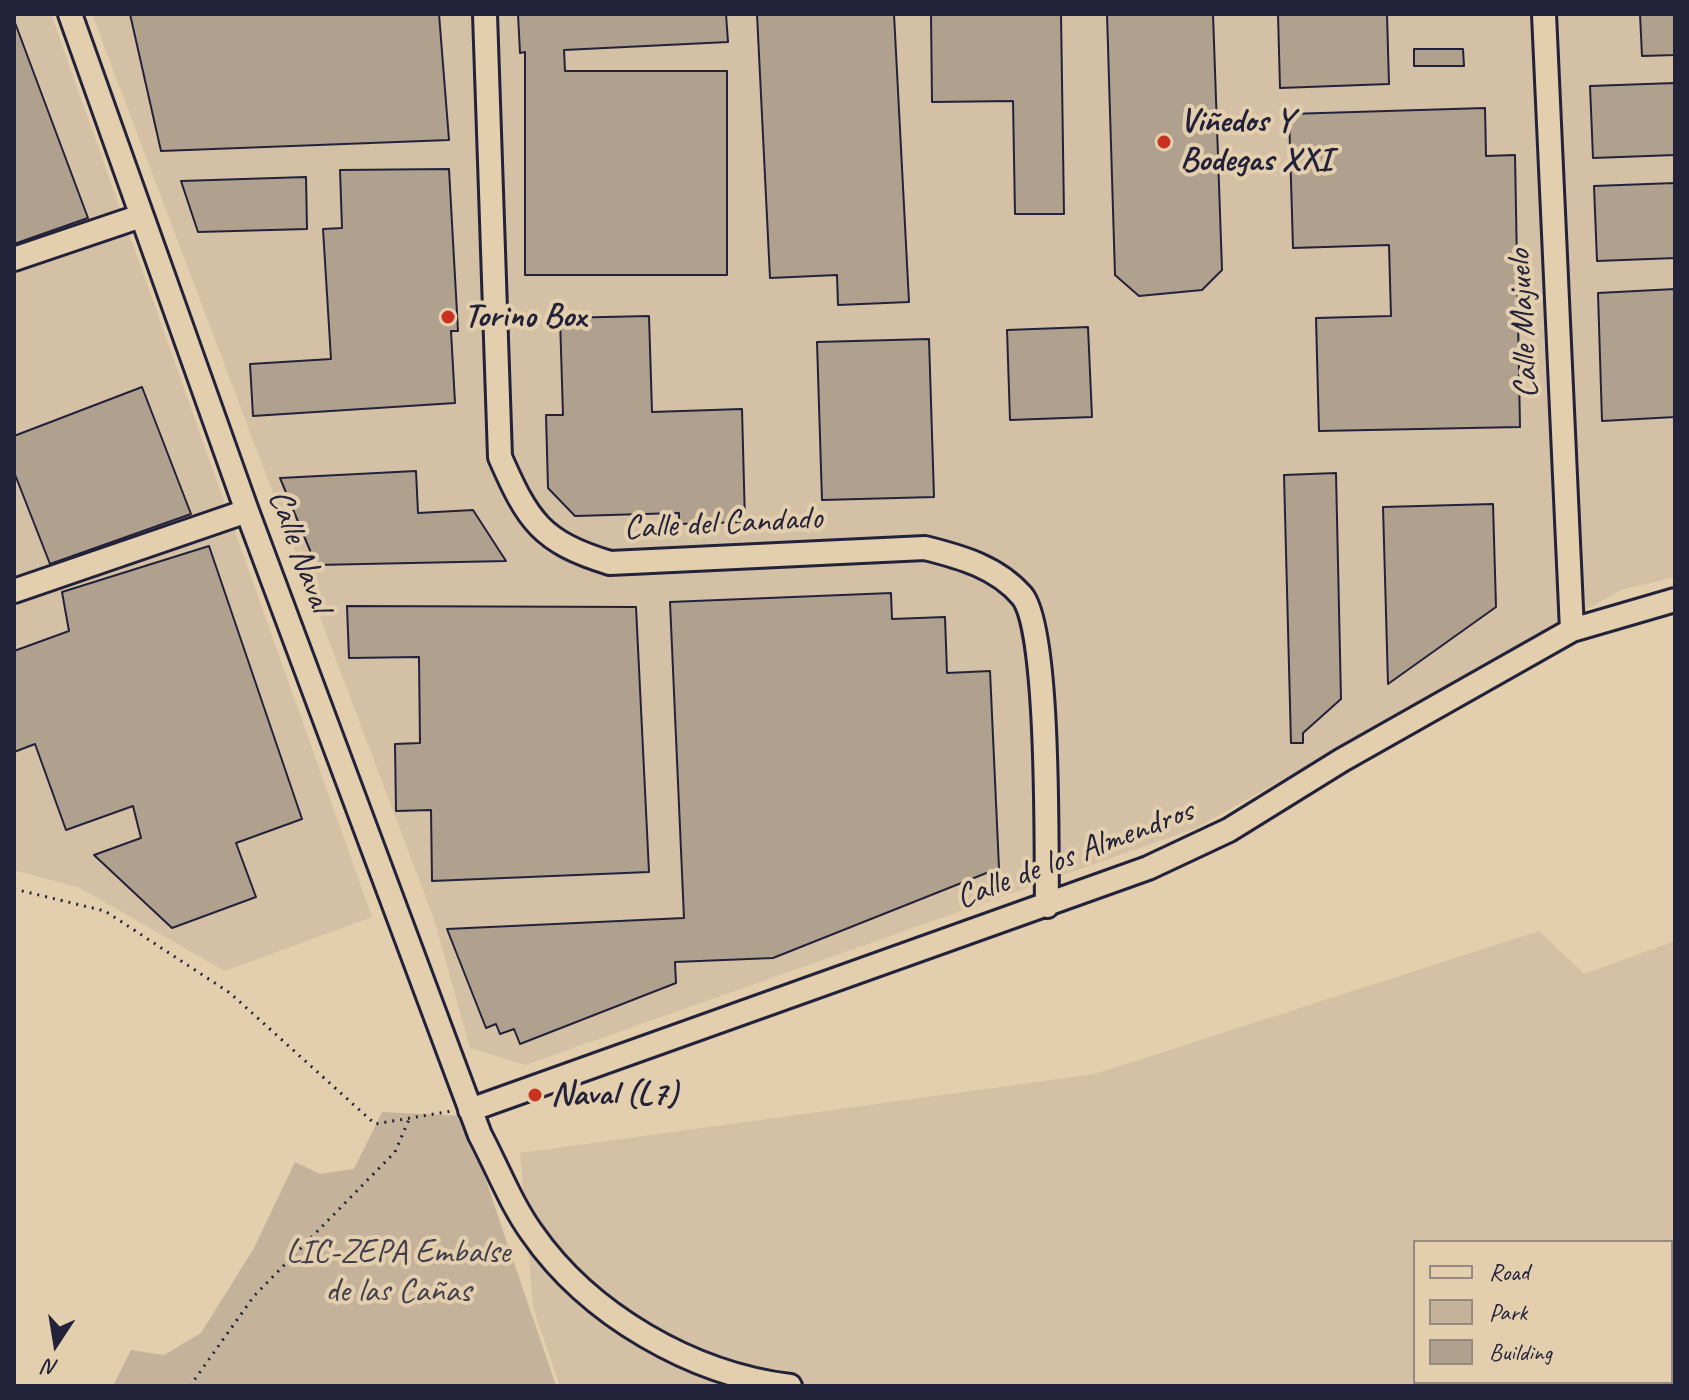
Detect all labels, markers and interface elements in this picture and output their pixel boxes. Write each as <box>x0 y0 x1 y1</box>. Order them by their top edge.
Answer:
place label: Viñedos Y Bodegas XXI <box>1180 102 1331 182</box>
marker: Viñedos Y Bodegas XXI <box>1155 133 1173 151</box>
street label: Calle Majuelo <box>1500 248 1548 400</box>
place label: Torino Box <box>464 297 586 337</box>
marker: Torino Box <box>439 308 457 326</box>
street label: Calle Naval <box>258 484 340 618</box>
street label: Calle del Candado <box>623 498 823 550</box>
street label: Calle de los Almendros <box>950 791 1200 919</box>
place label: Naval (L7) <box>551 1075 678 1115</box>
marker: Naval (L7) <box>526 1086 544 1104</box>
park label: LIC-ZEPA Embalse de las Cañas <box>286 1233 510 1312</box>
legend <box>1413 1240 1673 1384</box>
text: Road <box>1489 1257 1529 1287</box>
text: Park <box>1489 1297 1527 1327</box>
north arrow <box>16 1304 96 1384</box>
text: Building <box>1489 1337 1552 1367</box>
text: N <box>41 1352 61 1383</box>

